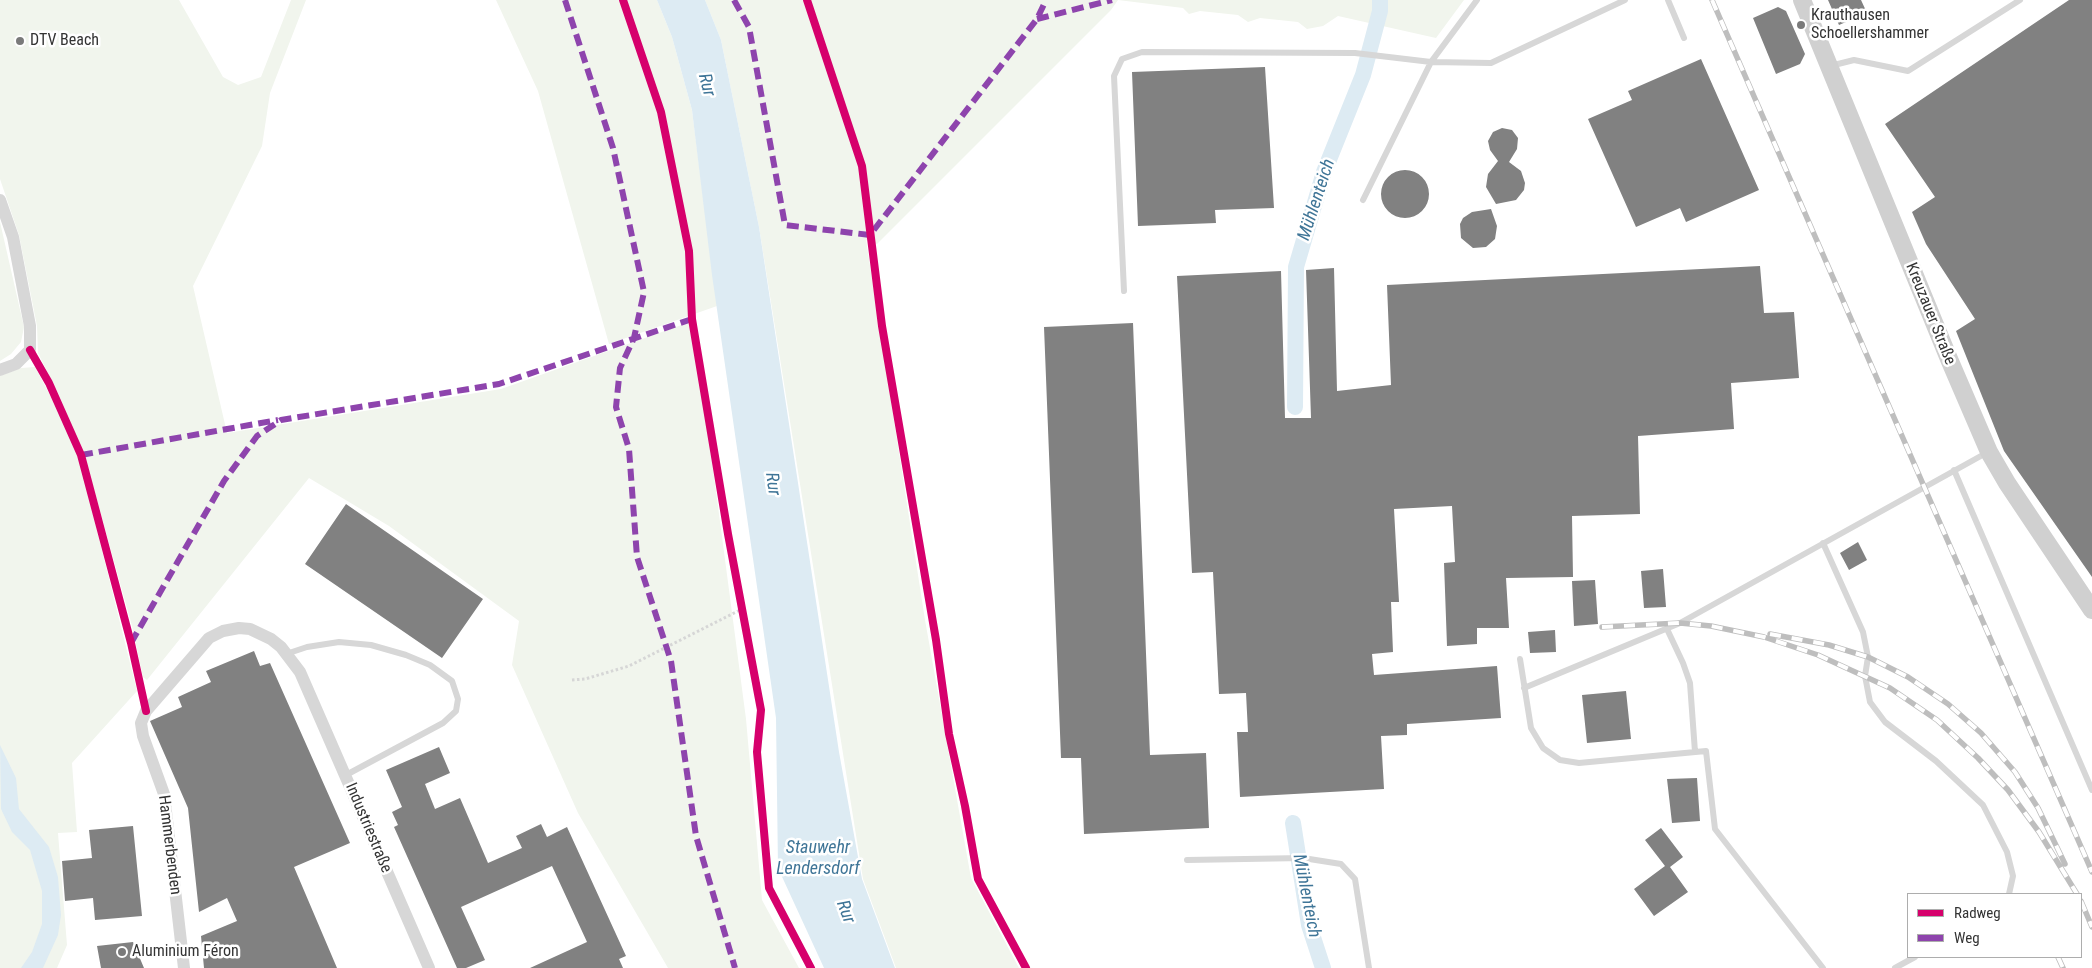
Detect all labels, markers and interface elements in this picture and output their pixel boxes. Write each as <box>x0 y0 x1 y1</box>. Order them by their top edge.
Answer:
place label: Krauthausen Schoellershammer <box>1811 6 1929 44</box>
marker: Krauthausen Schoellershammer <box>1795 19 1807 31</box>
place label: DTV Beach <box>30 31 99 51</box>
marker: DTV Beach <box>14 35 26 47</box>
water label: Rur <box>693 71 719 99</box>
water label: Mühlenteich <box>1294 156 1340 244</box>
street label: Kreuzauer Straße <box>1901 260 1959 368</box>
water label: Rur <box>760 471 784 497</box>
street label: Industriestraße <box>340 780 396 876</box>
street label: Hammerbenden <box>153 794 185 896</box>
water label: Stauwehr Lendersdorf <box>776 837 860 880</box>
water label: Mühlenteich <box>1287 852 1325 940</box>
legend <box>1907 893 2082 958</box>
water label: Rur <box>831 897 859 927</box>
text: Radweg <box>1954 904 2001 922</box>
text: Weg <box>1954 929 1980 947</box>
place label: Aluminium Féron <box>132 942 239 962</box>
marker: Aluminium Féron <box>116 946 128 958</box>

